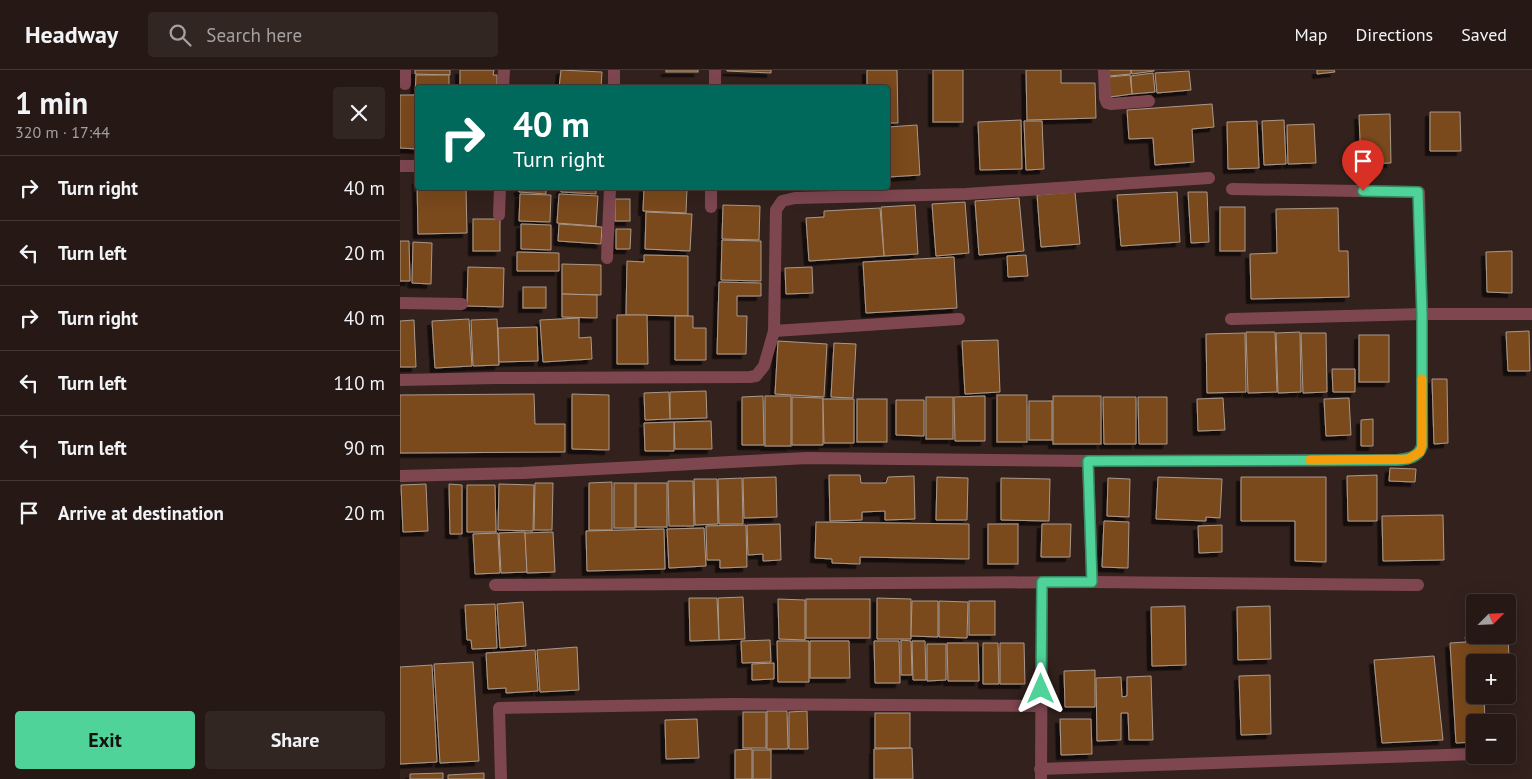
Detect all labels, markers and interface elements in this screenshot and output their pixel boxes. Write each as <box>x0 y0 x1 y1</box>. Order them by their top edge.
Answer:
search box <box>148 12 498 57</box>
text: Headway <box>25 19 118 50</box>
icon: search <box>166 21 194 49</box>
text: Search here <box>206 23 302 47</box>
text: Map <box>1295 23 1327 46</box>
text: Directions <box>1355 23 1433 46</box>
text: Saved <box>1461 23 1507 46</box>
text: 1 min <box>15 83 88 122</box>
button: close <box>333 87 385 139</box>
text: 40 m <box>513 101 590 147</box>
icon: right <box>430 105 495 170</box>
text: 320 m · 17:44 <box>15 122 110 142</box>
pin <box>1342 140 1384 191</box>
text: Turn right <box>513 145 605 173</box>
icon: arrive <box>1349 147 1377 175</box>
icon: right <box>15 174 43 202</box>
text: Turn right <box>58 176 138 200</box>
text: 40 m <box>344 176 385 200</box>
icon: left <box>15 239 43 267</box>
text: Turn left <box>58 241 127 265</box>
text: 20 m <box>344 241 385 265</box>
icon: right <box>15 304 43 332</box>
text: Turn right <box>58 306 138 330</box>
text: 40 m <box>344 306 385 330</box>
icon: left <box>15 369 43 397</box>
text: Turn left <box>58 371 127 395</box>
text: 110 m <box>333 371 385 395</box>
icon: left <box>15 434 43 462</box>
text: Turn left <box>58 436 127 460</box>
text: 90 m <box>344 436 385 460</box>
icon: arrive <box>15 499 43 527</box>
text: Arrive at destination <box>58 501 224 525</box>
text: 20 m <box>344 501 385 525</box>
north arrow <box>1466 594 1516 644</box>
map controls <box>1466 594 1516 764</box>
button: + <box>1466 654 1516 704</box>
position arrow <box>1014 662 1066 714</box>
button: Exit <box>15 711 195 769</box>
button: Share <box>205 711 385 769</box>
button: − <box>1466 714 1516 764</box>

